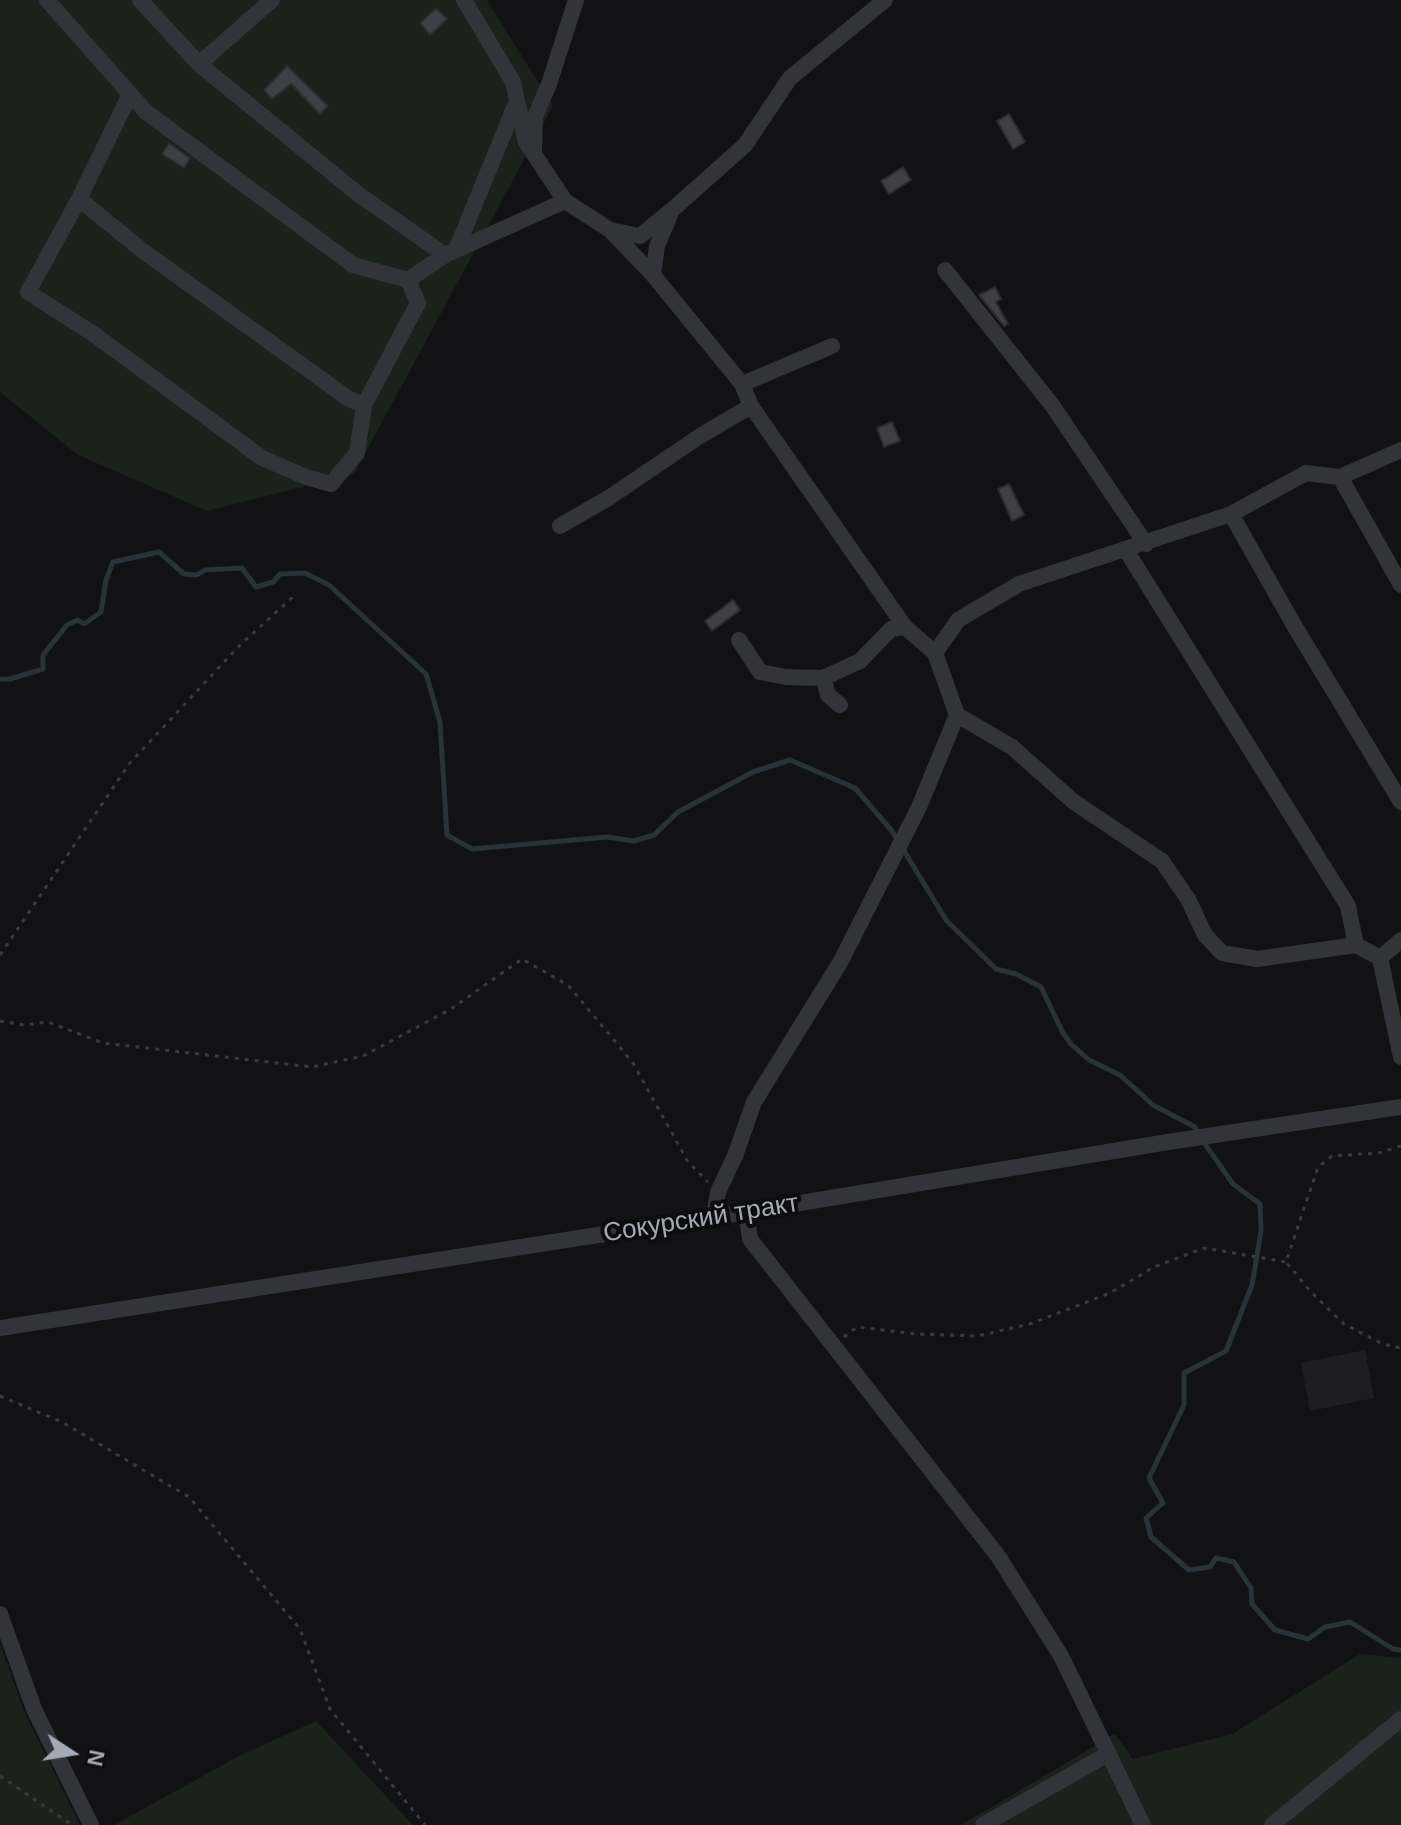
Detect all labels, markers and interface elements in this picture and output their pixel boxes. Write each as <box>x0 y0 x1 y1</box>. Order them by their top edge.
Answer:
street label: Сокурский тракт <box>601 1188 801 1250</box>
north arrow <box>32 1713 112 1793</box>
text: N <box>82 1748 110 1768</box>

